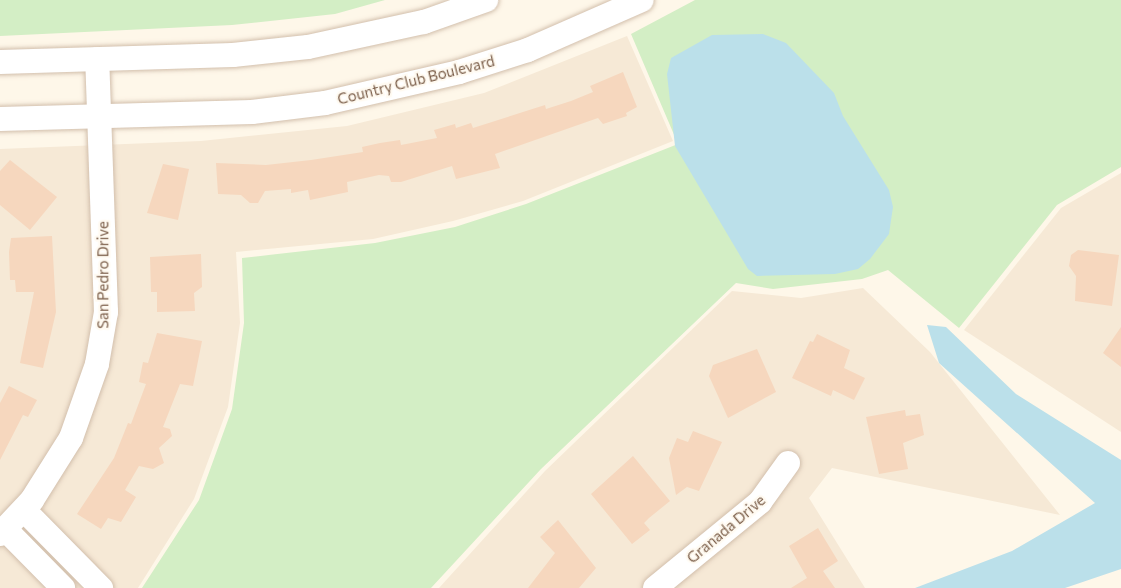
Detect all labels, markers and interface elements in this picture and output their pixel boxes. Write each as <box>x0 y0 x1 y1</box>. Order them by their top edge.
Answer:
street label: Country Club Boulevard <box>335 52 497 108</box>
street label: San Pedro Drive <box>94 221 112 329</box>
street label: Granada Drive <box>683 491 769 567</box>

